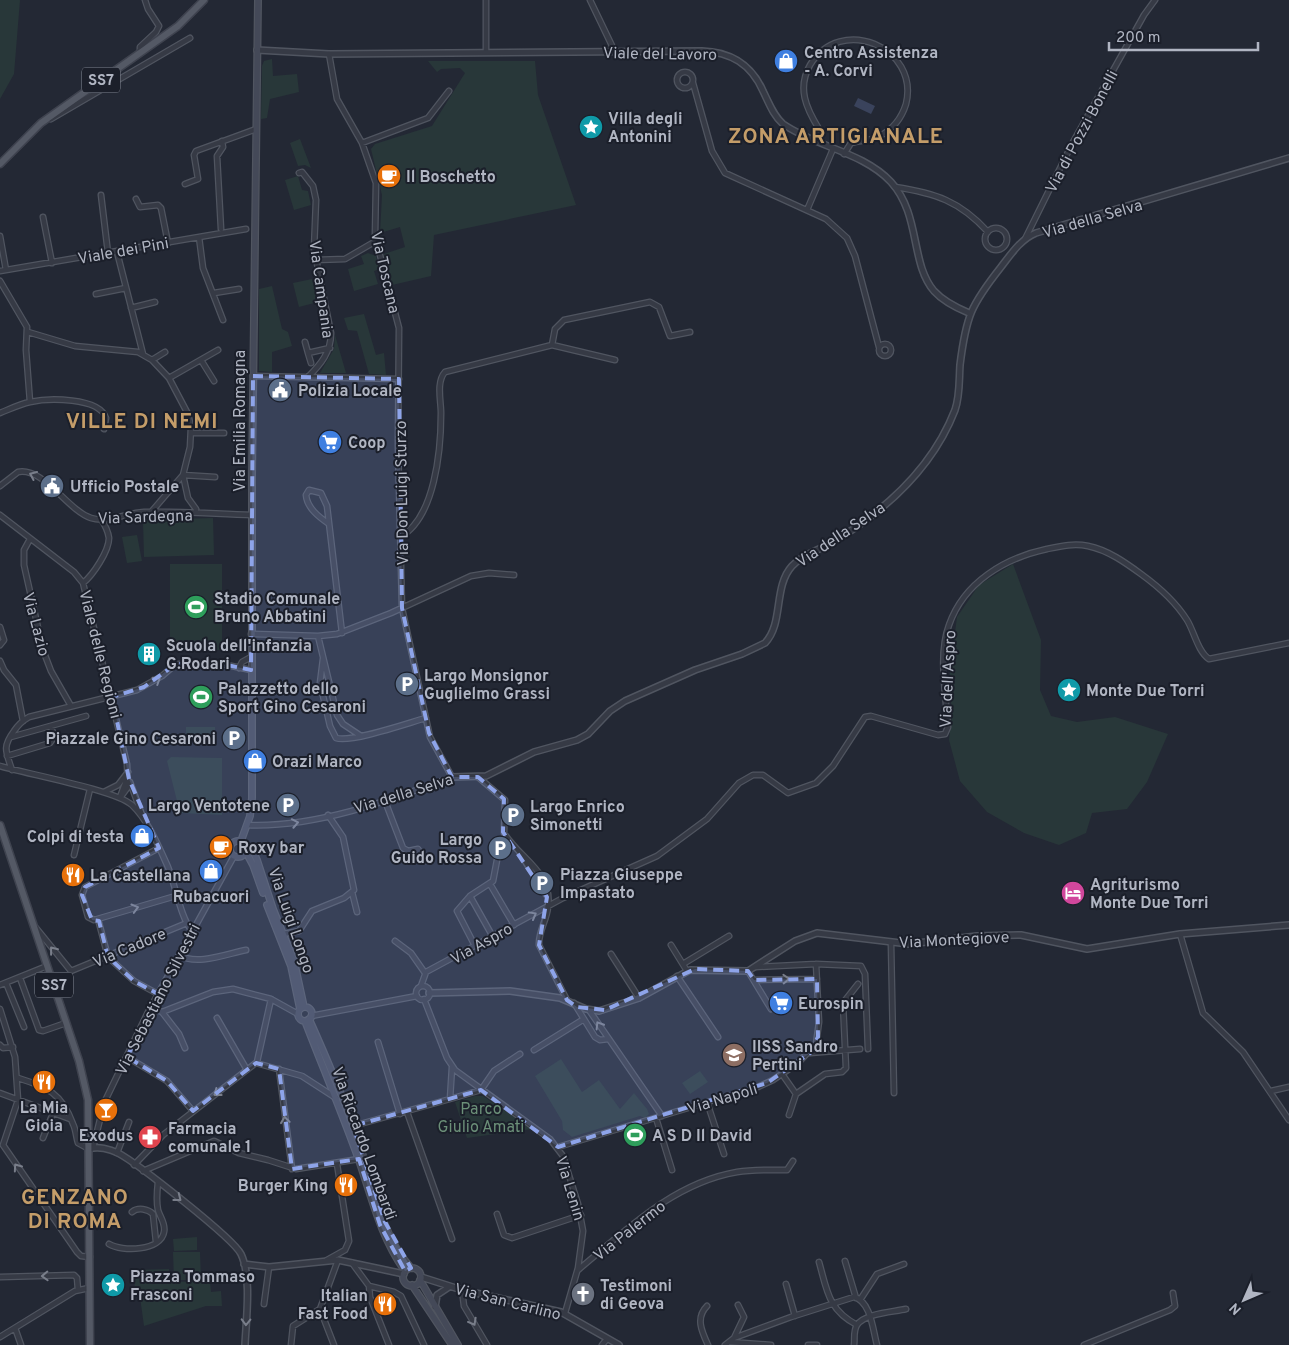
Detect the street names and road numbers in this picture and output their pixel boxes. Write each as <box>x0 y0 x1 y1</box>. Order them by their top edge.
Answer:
street label: Viale del Lavoro <box>603 44 717 66</box>
street label: Via di Pozzi Bonelli <box>1042 67 1124 197</box>
road number: SS7 <box>82 68 120 92</box>
street label: Via della Selva <box>1040 196 1145 244</box>
street label: Via Toscana <box>365 229 403 316</box>
street label: Viale dei Pini <box>76 234 170 270</box>
street label: Via Campania <box>303 239 337 340</box>
street label: Via Emilia Romagna <box>231 350 251 492</box>
street label: Via Don Luigi Sturzo <box>392 420 414 566</box>
street label: Via della Selva <box>793 499 889 573</box>
street label: Via Sardegna <box>97 506 193 530</box>
street label: Viale delle Regioni <box>73 588 125 721</box>
street label: Via Lazio <box>17 590 53 659</box>
street label: Via dell'Aspro <box>936 630 962 729</box>
street label: Via della Selva <box>351 770 456 820</box>
street label: Via Luigi Longo <box>263 865 318 976</box>
street label: Via Aspro <box>447 919 517 970</box>
street label: Via Sebastiano Silvestri <box>112 921 206 1079</box>
street label: Via Cadore <box>90 924 170 973</box>
street label: Via Montegiove <box>898 928 1010 954</box>
road number: SS7 <box>35 972 73 998</box>
street label: Via Riccardo Lombardi <box>326 1064 400 1223</box>
street label: Via Napoli <box>685 1080 760 1120</box>
street label: Via Lenin <box>550 1154 588 1223</box>
street label: Via Palermo <box>590 1197 671 1266</box>
street label: Via San Carlino <box>452 1280 563 1326</box>

